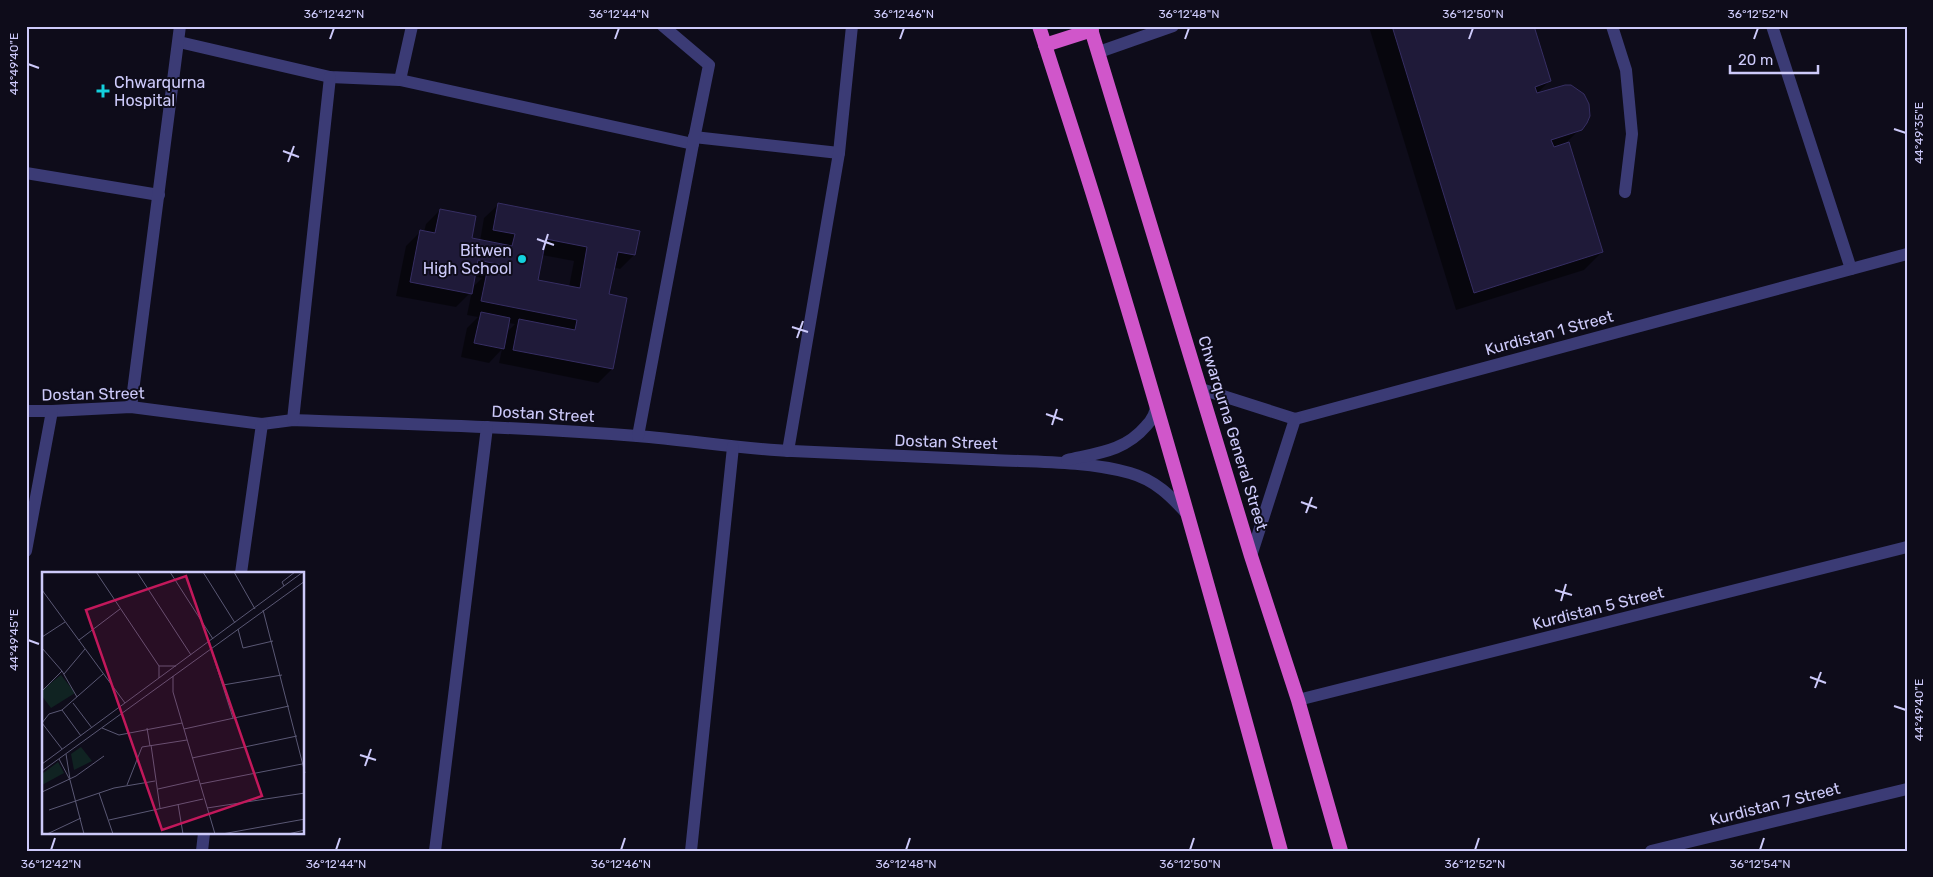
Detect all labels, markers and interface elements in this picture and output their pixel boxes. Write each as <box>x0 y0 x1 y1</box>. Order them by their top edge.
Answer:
text: 36°12'42"N <box>304 7 364 21</box>
text: 36°12'44"N <box>589 7 649 21</box>
text: 36°12'46"N <box>874 7 934 21</box>
text: 36°12'48"N <box>1158 7 1220 21</box>
text: 36°12'50"N <box>1442 7 1504 21</box>
text: 36°12'52"N <box>1728 7 1788 21</box>
text: 44°49'40"E <box>7 33 21 95</box>
scale bar <box>1730 42 1818 74</box>
text: 20 m <box>1738 51 1773 69</box>
place label: Chwarqurna Hospital <box>114 73 205 110</box>
marker: Chwarqurna Hospital <box>96 84 110 98</box>
text: 44°49'35"E <box>1912 102 1926 164</box>
place label: Bitwen High School <box>423 241 512 278</box>
marker: Bitwen High School <box>516 253 528 265</box>
street label: Kurdistan 1 Street <box>1483 307 1615 359</box>
street label: Chwarqurna General Street <box>1194 333 1272 533</box>
street label: Dostan Street <box>41 384 145 404</box>
street label: Dostan Street <box>491 402 595 426</box>
street label: Dostan Street <box>894 431 998 453</box>
inset map <box>42 572 305 834</box>
street label: Kurdistan 5 Street <box>1530 582 1666 634</box>
text: 44°49'45"E <box>7 609 21 671</box>
text: 44°49'40"E <box>1912 679 1926 741</box>
street label: Kurdistan 7 Street <box>1708 779 1842 829</box>
text: 36°12'42"N <box>21 857 81 871</box>
text: 36°12'44"N <box>306 857 366 871</box>
text: 36°12'46"N <box>591 857 651 871</box>
text: 36°12'48"N <box>875 857 937 871</box>
text: 36°12'50"N <box>1159 857 1221 871</box>
text: 36°12'52"N <box>1445 857 1505 871</box>
text: 36°12'54"N <box>1729 857 1791 871</box>

